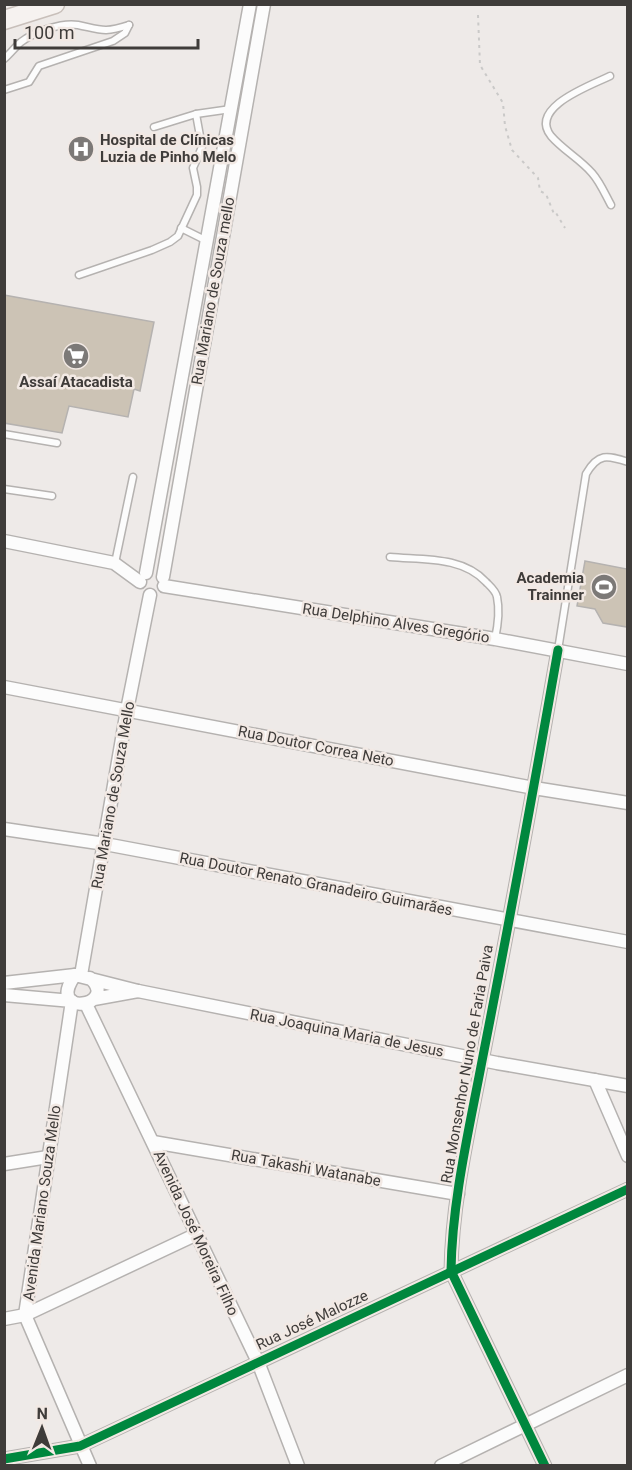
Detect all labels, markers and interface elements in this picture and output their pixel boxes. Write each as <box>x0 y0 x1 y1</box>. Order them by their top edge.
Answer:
scale bar <box>15 12 198 50</box>
text: 100 m <box>24 22 75 43</box>
place label: Hospital de Clínicas Luzia de Pinho Melo <box>100 131 236 166</box>
hospital icon: Hospital de Clínicas Luzia de Pinho Melo <box>66 134 96 164</box>
street label: Rua Mariano de Souza mello <box>188 196 238 386</box>
supermarket icon: Assaí Atacadista <box>61 341 91 371</box>
place label: Assaí Atacadista <box>19 373 133 391</box>
place label: Academia Trainner <box>517 569 585 604</box>
sports icon: Academia Trainner <box>589 572 619 602</box>
street label: Rua Delphino Alves Gregório <box>301 599 491 647</box>
street label: Rua Mariano de Souza Mello <box>88 700 138 890</box>
street label: Rua Doutor Correa Neto <box>237 722 395 770</box>
street label: Rua Doutor Renato Granadeiro Guimarães <box>178 849 454 919</box>
street label: Rua Monsenhor Nuno de Faria Paiva <box>437 943 497 1185</box>
street label: Rua Joaquina Maria de Jesus <box>249 1005 445 1061</box>
street label: Avenida Mariano Souza Mello <box>19 1104 65 1302</box>
street label: Rua Takashi Watanabe <box>230 1146 382 1190</box>
street label: Avenida José Moreira Filho <box>150 1147 242 1319</box>
street label: Rua José Malozze <box>253 1286 371 1354</box>
north arrow <box>12 1398 72 1458</box>
text: N <box>36 1404 48 1423</box>

